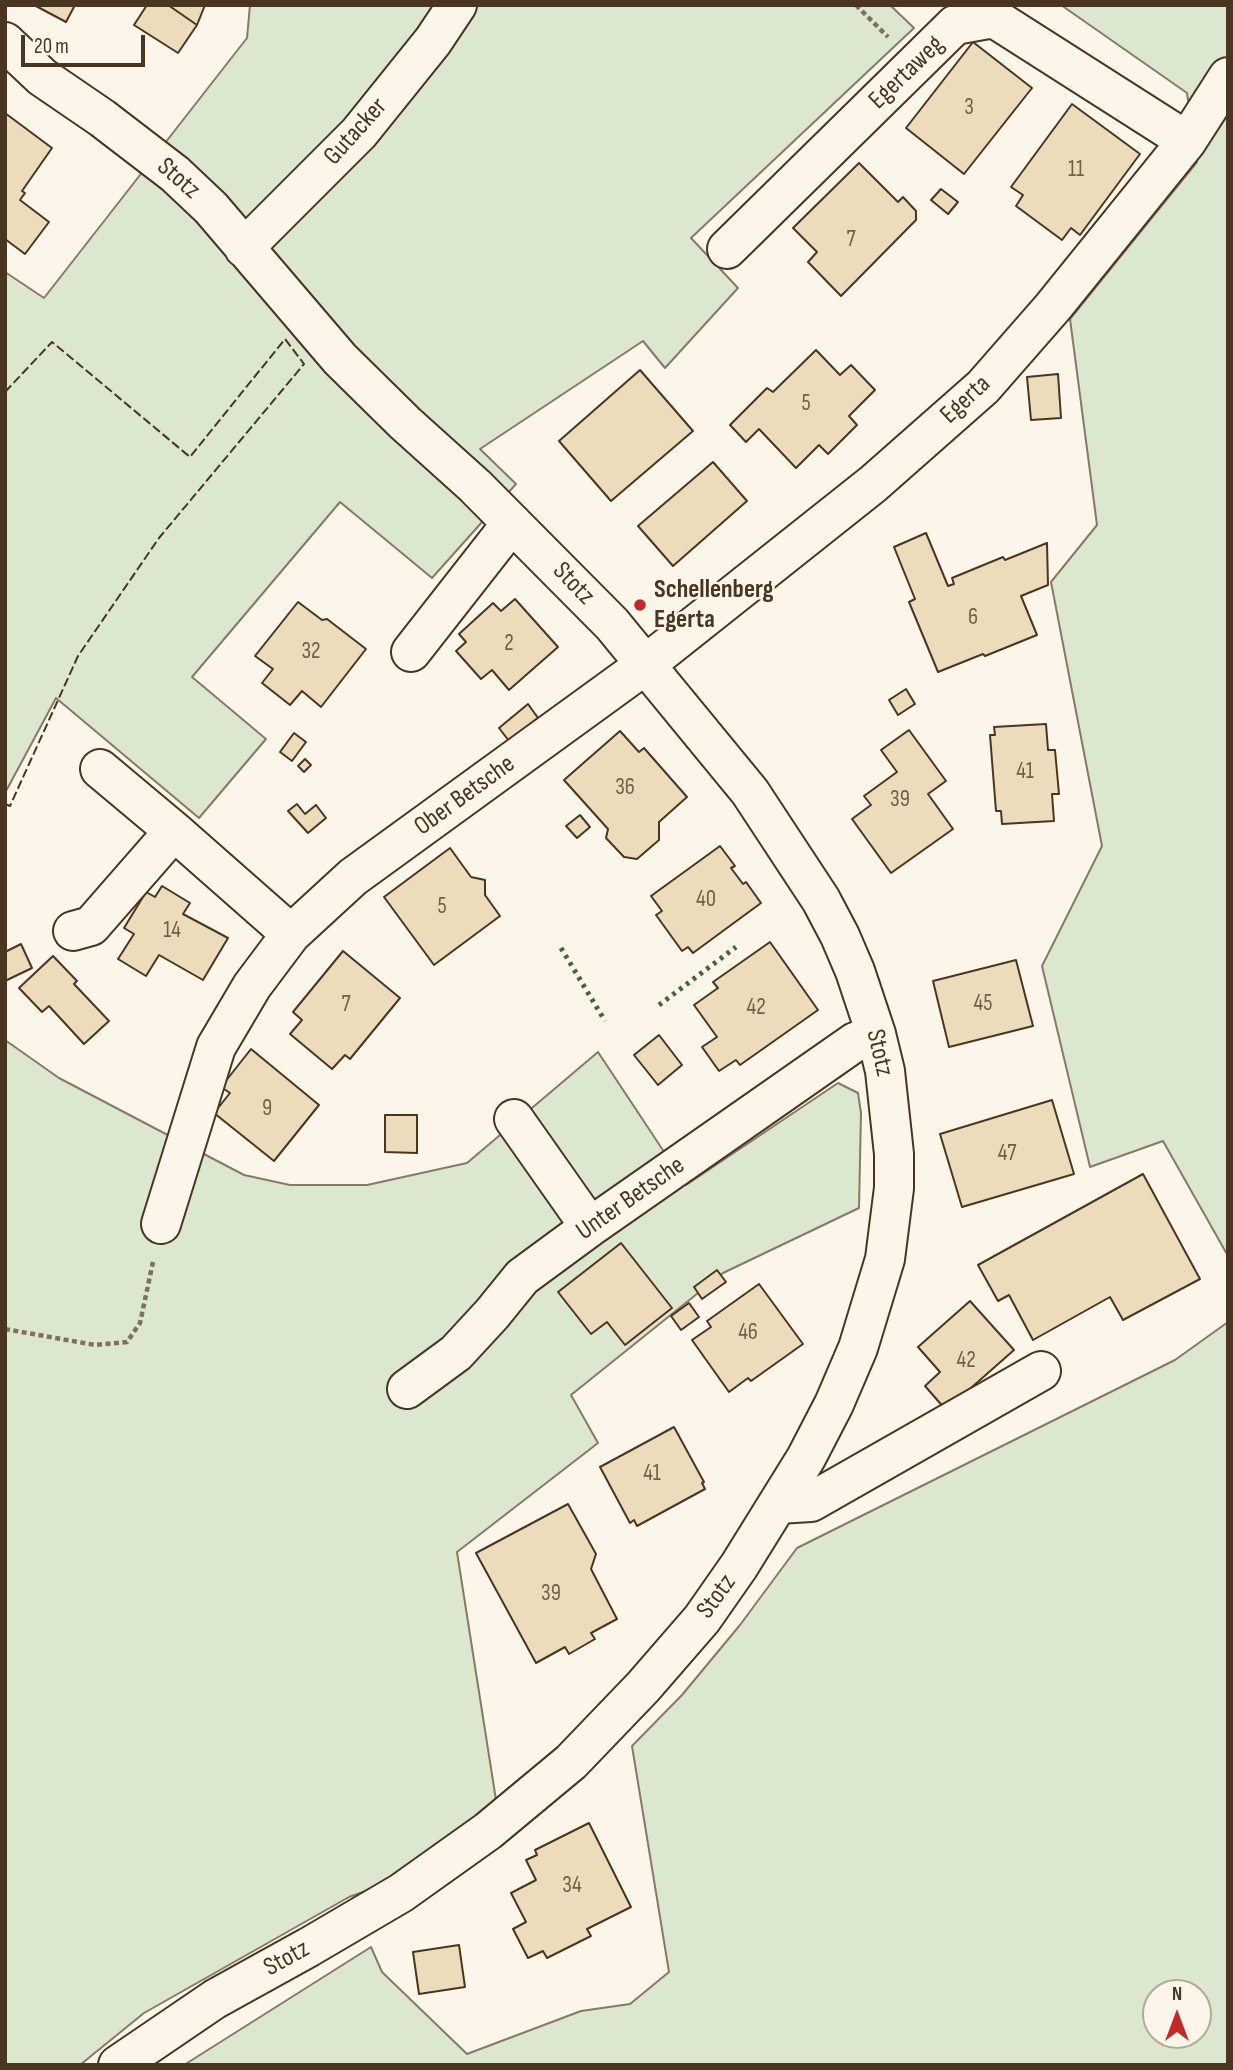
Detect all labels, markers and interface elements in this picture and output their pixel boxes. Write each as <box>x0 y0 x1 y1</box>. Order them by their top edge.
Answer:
scale bar <box>24 21 149 65</box>
street label: Egertaweg <box>863 30 951 116</box>
text: 20 m <box>34 34 69 59</box>
street label: Gutacker <box>318 92 394 172</box>
house number: 3 <box>964 94 974 122</box>
street label: Stotz <box>150 152 206 206</box>
house number: 11 <box>1068 156 1084 184</box>
house number: 7 <box>846 226 856 254</box>
street label: Egerta <box>935 369 997 431</box>
house number: 5 <box>801 390 811 418</box>
street label: Stotz <box>545 556 601 612</box>
place label: Schellenberg Egerta <box>654 574 773 636</box>
marker: Schellenberg Egerta <box>632 597 648 613</box>
house number: 6 <box>968 604 978 632</box>
house number: 2 <box>504 630 514 658</box>
house number: 32 <box>301 638 321 666</box>
street label: Ober Betsche <box>409 749 521 843</box>
house number: 41 <box>1016 758 1034 786</box>
house number: 36 <box>615 774 635 802</box>
house number: 39 <box>890 786 910 814</box>
house number: 40 <box>696 886 716 914</box>
house number: 5 <box>437 893 447 921</box>
house number: 14 <box>163 917 181 945</box>
house number: 45 <box>974 990 992 1018</box>
house number: 7 <box>341 991 351 1019</box>
house number: 42 <box>746 994 766 1022</box>
street label: Stotz <box>859 1027 899 1079</box>
house number: 9 <box>262 1095 272 1123</box>
house number: 47 <box>998 1140 1016 1168</box>
street label: Unter Betsche <box>571 1150 691 1248</box>
house number: 46 <box>738 1319 758 1347</box>
house number: 42 <box>956 1347 976 1375</box>
house number: 41 <box>643 1460 661 1488</box>
street label: Stotz <box>691 1569 743 1625</box>
house number: 39 <box>541 1580 561 1608</box>
house number: 34 <box>562 1872 582 1900</box>
street label: Stotz <box>259 1934 315 1984</box>
north arrow <box>1142 1979 1212 2049</box>
text: N <box>1172 1983 1182 2006</box>

